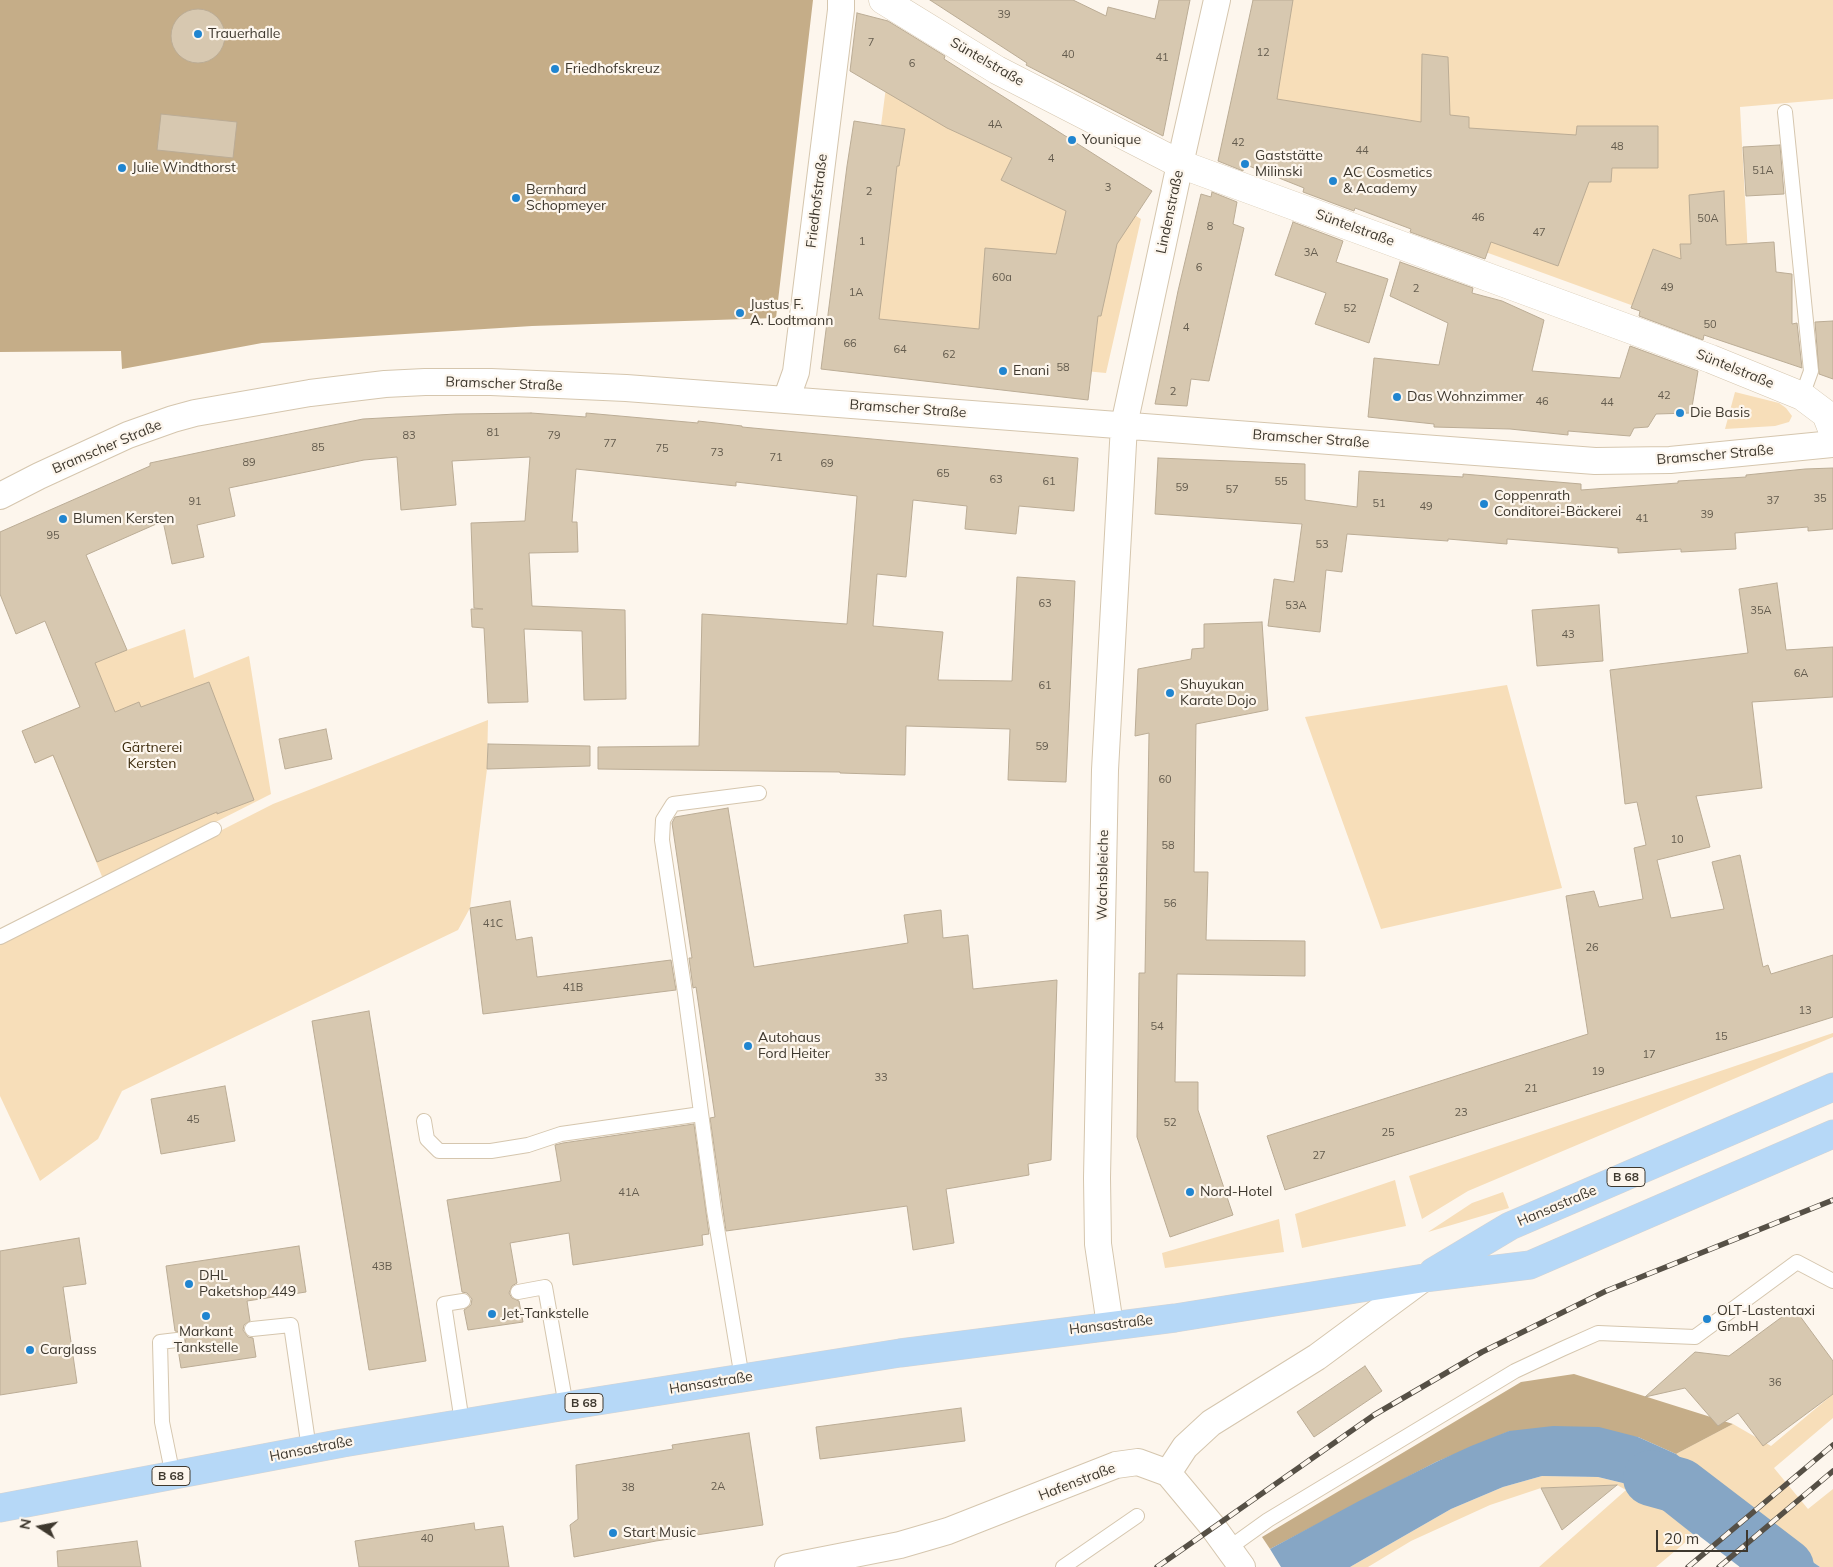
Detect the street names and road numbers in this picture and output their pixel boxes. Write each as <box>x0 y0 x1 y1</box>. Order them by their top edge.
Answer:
street label: Süntelstraße <box>947 34 1027 90</box>
street label: Friedhofstraße <box>803 153 831 249</box>
street label: Lindenstraße <box>1153 169 1187 255</box>
street label: Süntelstraße <box>1313 206 1397 250</box>
street label: Süntelstraße <box>1694 346 1776 392</box>
street label: Bramscher Straße <box>445 374 563 394</box>
street label: Bramscher Straße <box>849 397 967 421</box>
street label: Bramscher Straße <box>50 416 164 478</box>
street label: Bramscher Straße <box>1252 427 1370 451</box>
street label: Bramscher Straße <box>1656 442 1774 468</box>
street label: Wachsbleiche <box>1094 830 1112 920</box>
road number: B 68 <box>1607 1168 1645 1186</box>
street label: Hansastraße <box>1515 1182 1599 1230</box>
street label: Hansastraße <box>1068 1312 1154 1338</box>
street label: Hansastraße <box>668 1368 754 1398</box>
road number: B 68 <box>565 1394 603 1412</box>
street label: Hansastraße <box>268 1433 354 1465</box>
street label: Hafenstraße <box>1036 1460 1118 1504</box>
road number: B 68 <box>152 1466 190 1485</box>

